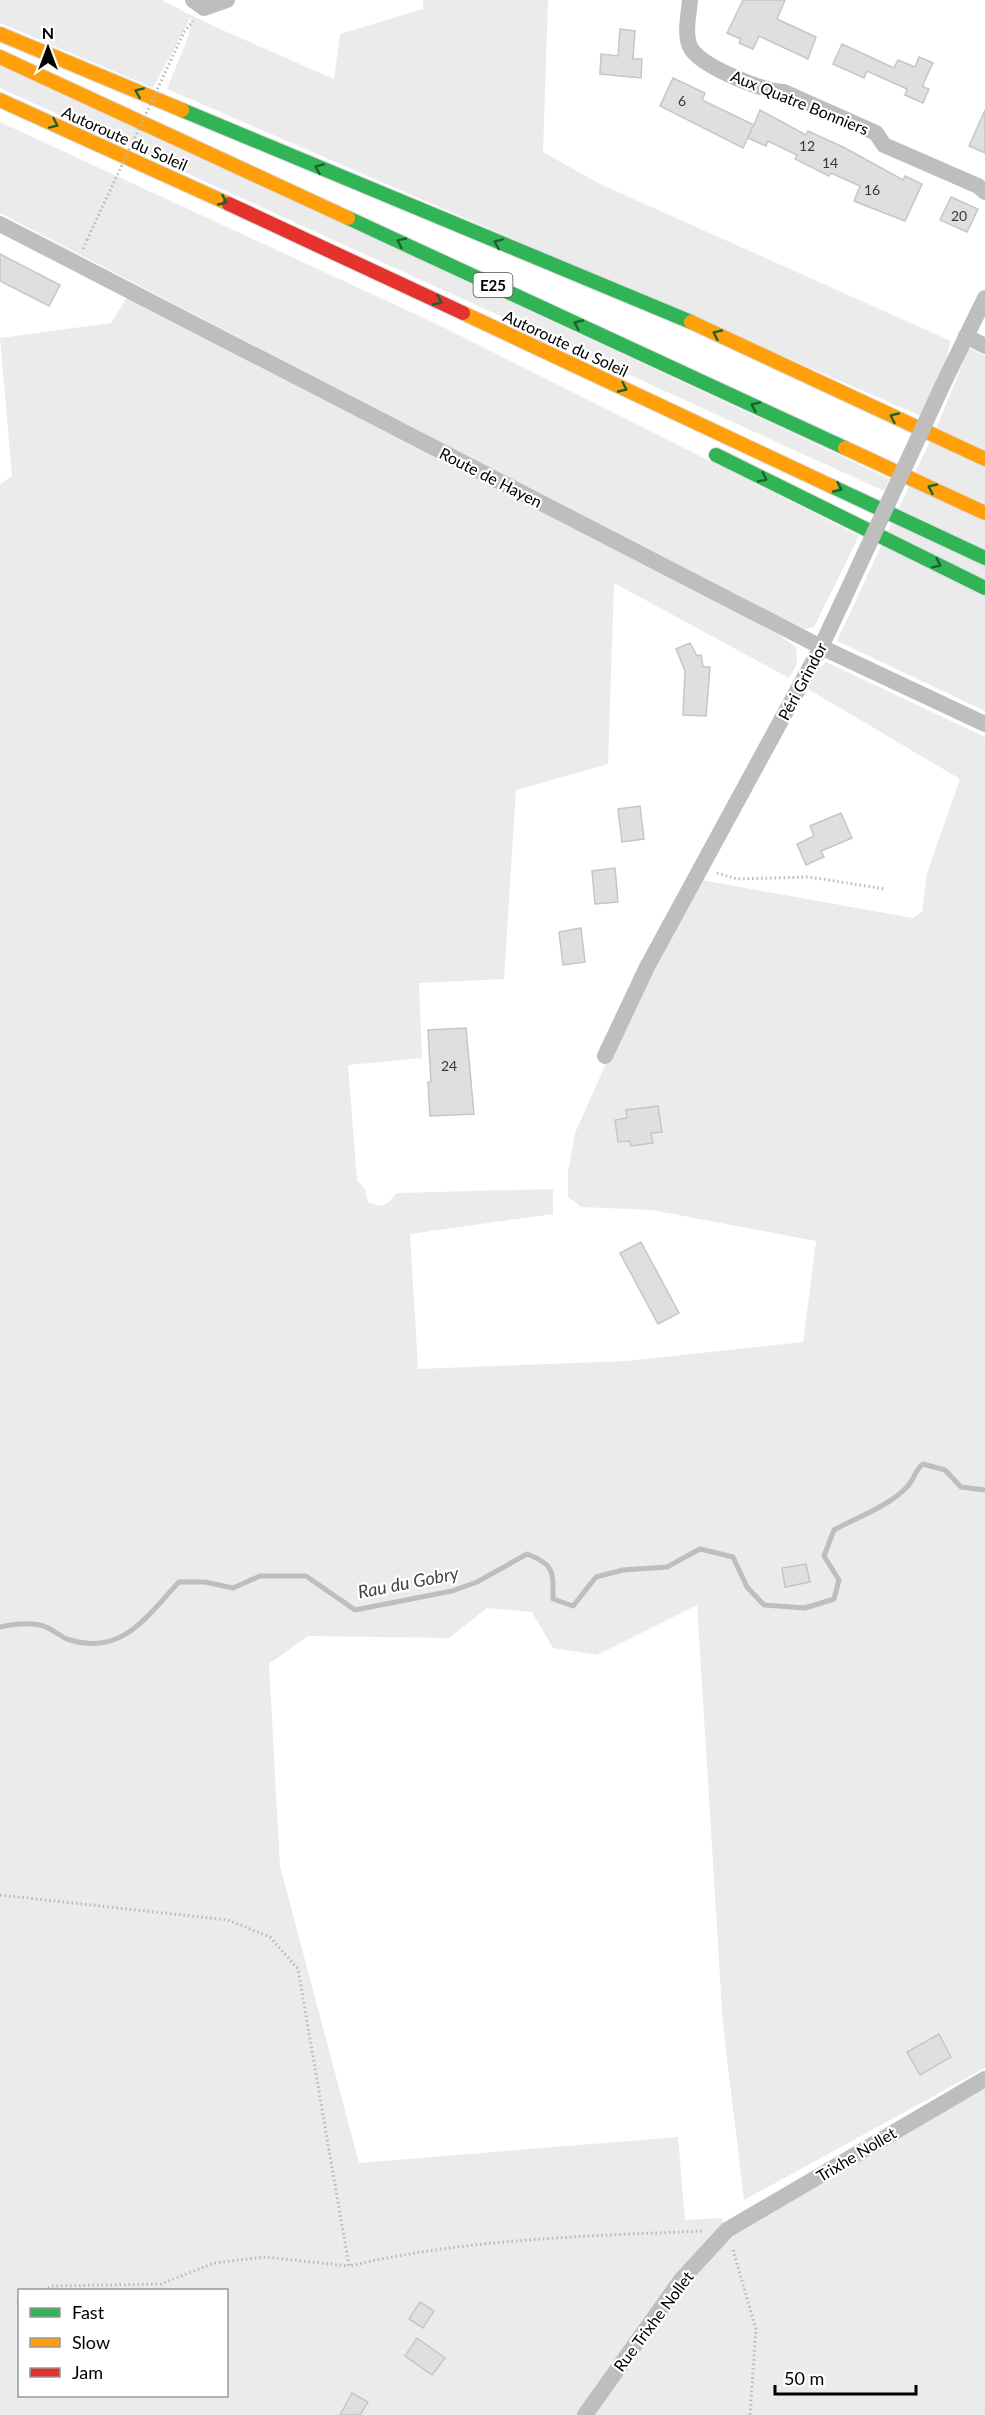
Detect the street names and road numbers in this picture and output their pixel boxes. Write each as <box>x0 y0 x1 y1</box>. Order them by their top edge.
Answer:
street label: Aux Quatre Bonniers <box>728 66 872 138</box>
street label: Autoroute du Soleil <box>59 102 191 174</box>
road number: E25 <box>474 273 512 297</box>
street label: Autoroute du Soleil <box>501 306 631 380</box>
street label: Route de Hayen <box>437 443 545 511</box>
street label: Péri Grindor <box>774 639 831 723</box>
street label: Trixhe Nollet <box>813 2123 899 2185</box>
street label: Rue Trixhe Nollet <box>609 2267 697 2375</box>

